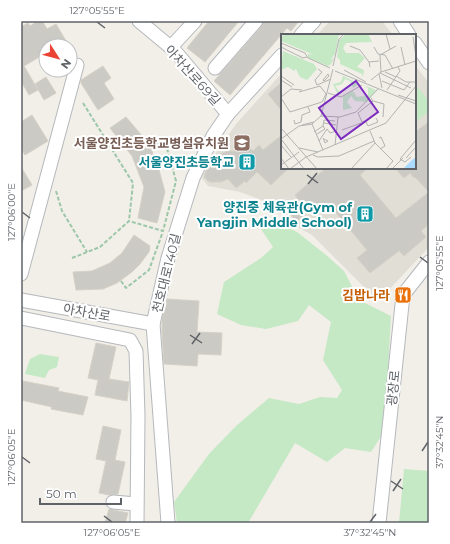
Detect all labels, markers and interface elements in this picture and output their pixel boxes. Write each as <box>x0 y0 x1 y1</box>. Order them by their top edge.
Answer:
text: 127°05'55"E <box>69 4 125 17</box>
inset map <box>281 34 416 169</box>
north arrow <box>38 38 78 78</box>
street label: 아차산로69길 <box>162 42 224 108</box>
text: N <box>58 56 74 72</box>
school or university icon: 서울양진초등학교병설유치원 <box>232 133 252 153</box>
place label: 서울양진초등학교병설유치원 <box>74 135 229 151</box>
building icon: 서울양진초등학교 <box>237 152 257 172</box>
place label: 서울양진초등학교 <box>138 154 234 170</box>
text: 127°06'00"E <box>5 183 18 241</box>
place label: 양진중 체육관(Gym of Yangjin Middle School) <box>196 199 353 230</box>
building icon: 양진중 체육관(Gym of Yangjin Middle School) <box>355 204 375 224</box>
street label: 천호대로140길 <box>148 231 184 315</box>
text: 127°05'55"E <box>433 235 446 291</box>
restaurant icon: 김밥나라 <box>393 285 413 305</box>
place label: 김밥나라 <box>342 287 390 303</box>
street label: 아차산로 <box>62 300 112 324</box>
street label: 광장로 <box>383 369 403 407</box>
text: 37°32'45"N <box>433 416 446 468</box>
text: 127°06'05"E <box>5 428 18 485</box>
scale bar <box>40 480 121 506</box>
text: 50 m <box>46 486 77 501</box>
text: 127°06'05"E <box>84 526 141 539</box>
text: 37°32'45"N <box>344 526 396 539</box>

